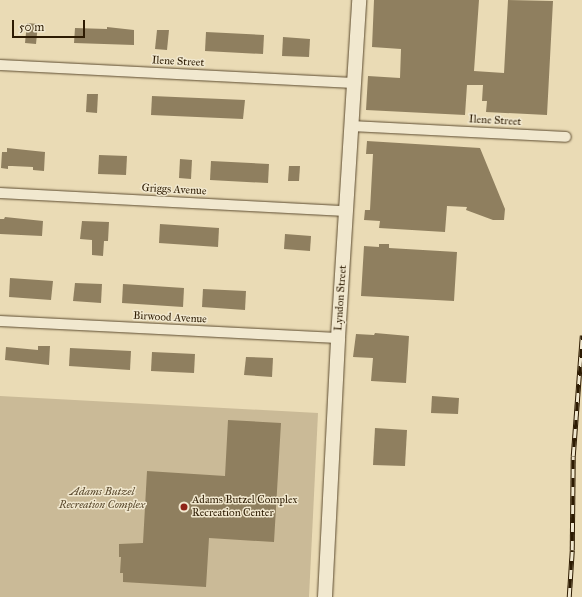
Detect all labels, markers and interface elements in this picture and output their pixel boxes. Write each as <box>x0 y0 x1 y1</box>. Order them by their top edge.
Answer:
scale bar <box>14 12 87 38</box>
text: 50 m <box>19 20 44 34</box>
street label: Ilene Street <box>151 54 205 70</box>
street label: Ilene Street <box>468 113 522 129</box>
street label: Griggs Avenue <box>141 182 207 198</box>
street label: Lyndon Street <box>332 265 350 331</box>
street label: Birwood Avenue <box>133 309 207 327</box>
park label: Adams Butzel Recreation Complex <box>59 486 145 512</box>
place label: Adams Butzel Complex Recreation Center <box>192 494 297 520</box>
marker: Adams Butzel Complex Recreation Center <box>179 502 189 512</box>

